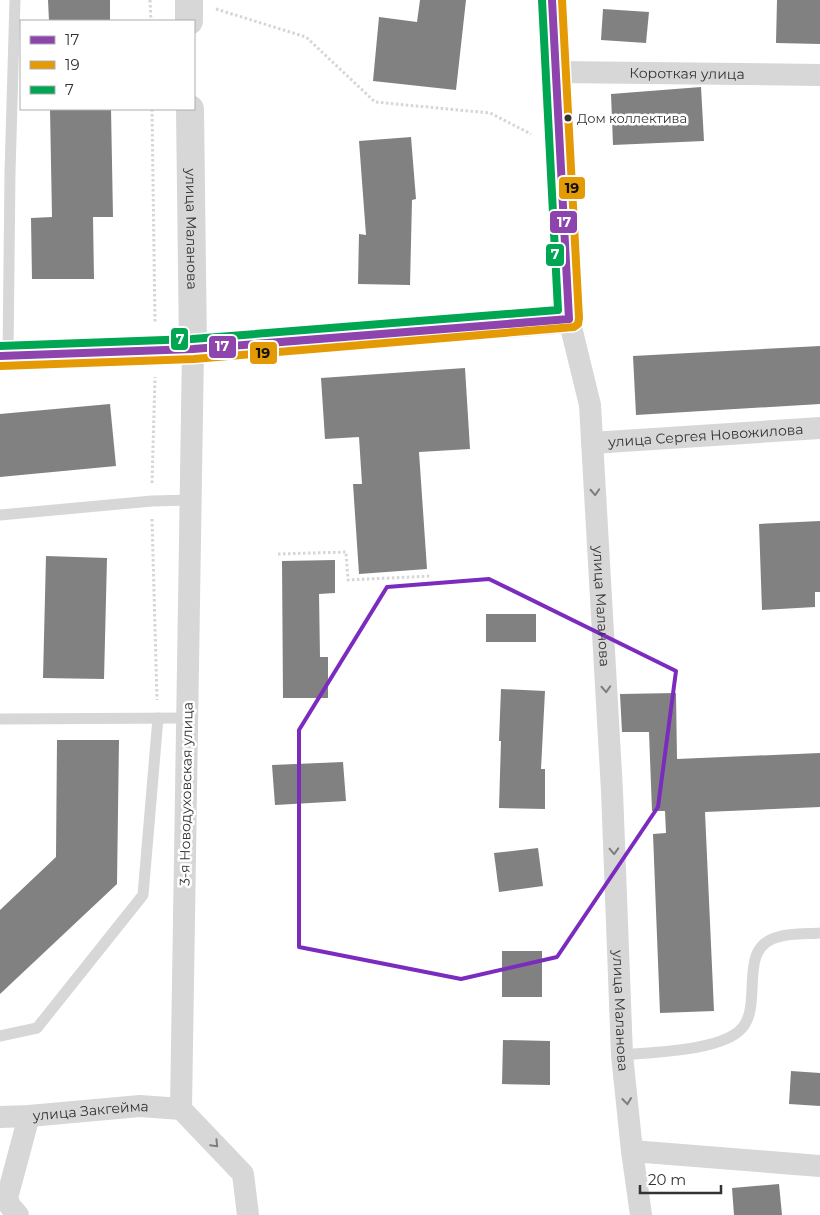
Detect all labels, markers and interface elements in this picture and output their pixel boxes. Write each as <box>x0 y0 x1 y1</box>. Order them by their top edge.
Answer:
legend <box>20 20 195 110</box>
text: 17 <box>65 30 79 49</box>
text: 19 <box>65 55 80 74</box>
street label: Короткая улица <box>629 64 745 83</box>
text: 7 <box>65 80 74 99</box>
place label: Дом коллектива <box>577 110 687 126</box>
marker: Дом коллектива <box>563 113 573 123</box>
street label: улица Маланова <box>182 167 201 290</box>
line badge: 19 <box>558 176 586 200</box>
text: 19 <box>565 179 579 197</box>
line badge: 17 <box>549 210 578 234</box>
text: 17 <box>557 213 571 231</box>
line badge: 7 <box>545 243 565 267</box>
text: 7 <box>551 245 560 263</box>
line badge: 7 <box>170 327 189 351</box>
text: 7 <box>176 330 185 348</box>
line badge: 17 <box>208 335 237 359</box>
text: 17 <box>215 337 229 355</box>
line badge: 19 <box>249 341 278 365</box>
text: 19 <box>256 344 270 362</box>
street label: улица Сергея Новожилова <box>607 420 804 451</box>
one-way arrow <box>589 488 600 496</box>
street label: улица Маланова <box>589 544 614 667</box>
one-way arrow <box>600 685 611 693</box>
street label: 3-я Новодуховская улица <box>175 702 197 886</box>
one-way arrow <box>609 847 620 855</box>
street label: улица Маланова <box>609 949 633 1072</box>
street label: улица Закгейма <box>31 1097 149 1125</box>
one-way arrow <box>621 1097 632 1105</box>
one-way arrow <box>209 1139 218 1148</box>
scale bar <box>640 1162 721 1194</box>
text: 20 m <box>648 1170 686 1189</box>

